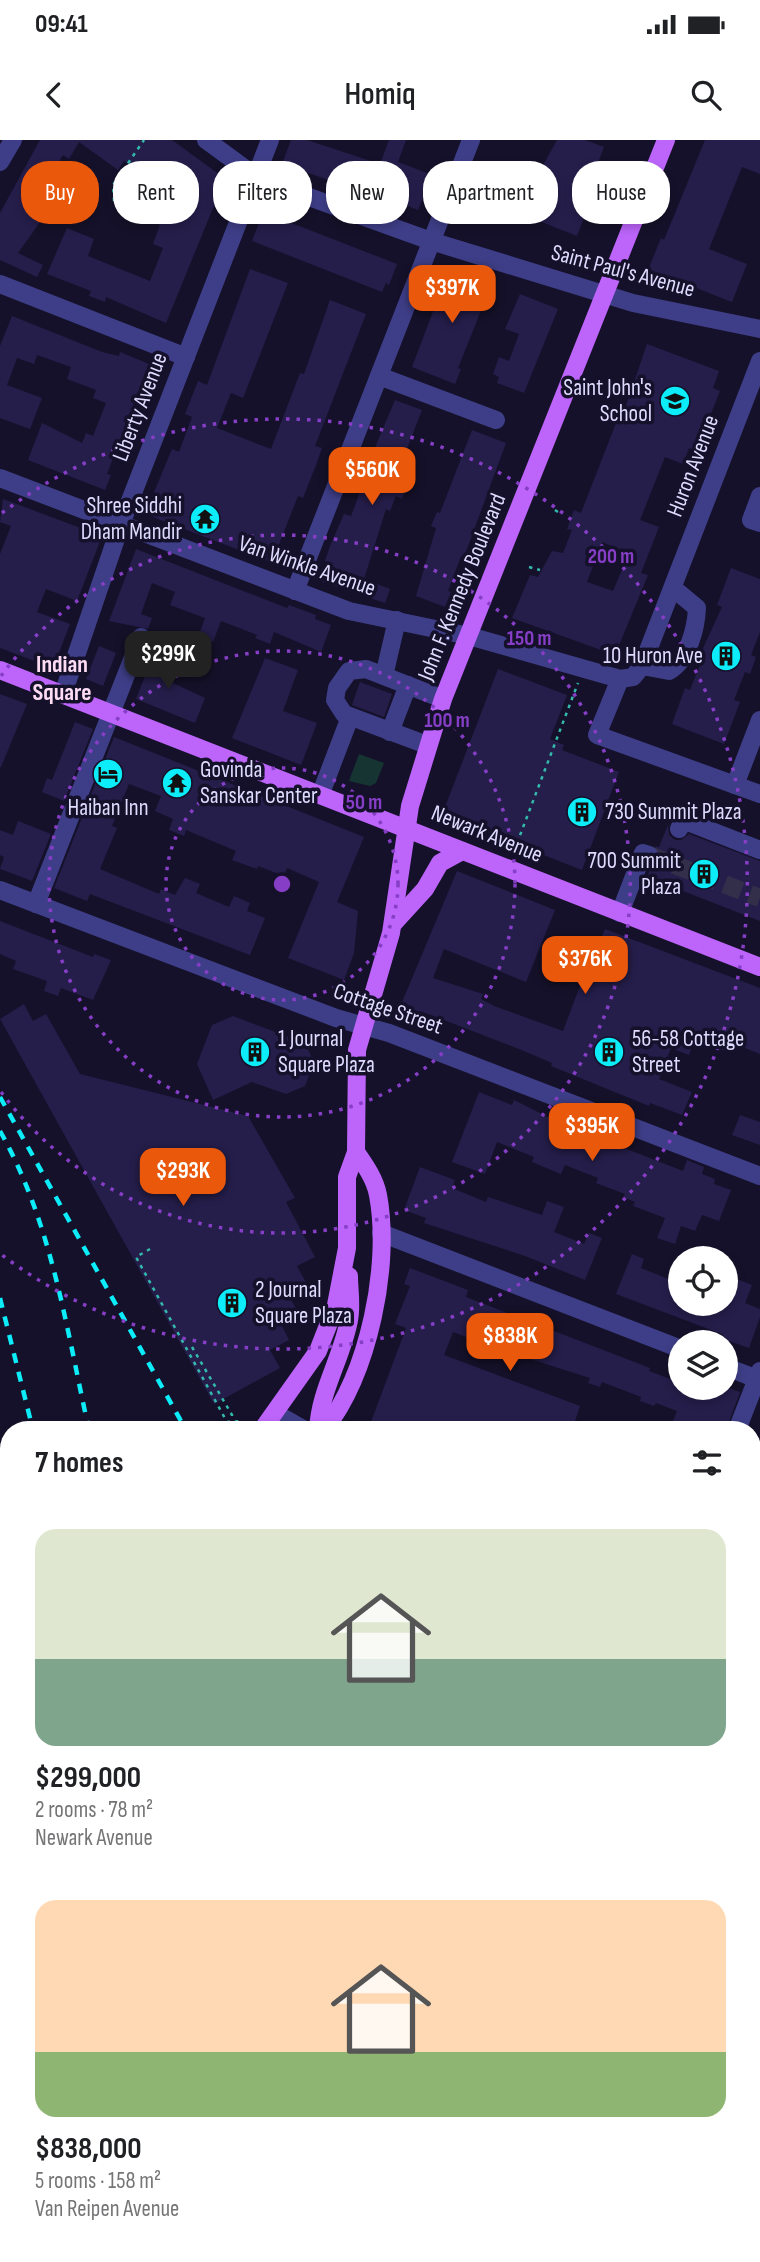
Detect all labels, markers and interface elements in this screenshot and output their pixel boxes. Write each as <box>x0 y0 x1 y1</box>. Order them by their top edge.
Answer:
text: 09:41 <box>35 9 88 40</box>
text: Homiq <box>344 75 416 114</box>
icon: back <box>35 76 73 114</box>
icon: search <box>687 76 725 114</box>
chip: Buy <box>21 161 99 224</box>
chip: Rent <box>113 161 199 224</box>
chip: Filters <box>213 161 312 224</box>
chip: New <box>326 161 409 224</box>
chip: Apartment <box>423 161 558 224</box>
chip: House <box>572 161 670 224</box>
street label: Saint Paul's Avenue <box>548 238 698 304</box>
pin: $397K <box>403 265 501 325</box>
text: $397K <box>425 274 479 302</box>
street label: Liberty Avenue <box>106 349 174 465</box>
place label: Saint John's School <box>563 374 652 428</box>
school or university icon: Saint John's School <box>658 384 692 418</box>
street label: Huron Avenue <box>661 411 725 521</box>
pin: $560K <box>323 448 421 507</box>
text: $560K <box>345 456 399 484</box>
street label: John F. Kennedy Boulevard <box>411 489 512 685</box>
place label: Shree Siddhi Dham Mandir <box>81 492 182 546</box>
temple icon: Shree Siddhi Dham Mandir <box>188 502 222 536</box>
street label: Van Winkle Avenue <box>235 529 379 603</box>
text: 200 m <box>588 544 634 569</box>
text: 150 m <box>507 626 551 651</box>
pin: $299K <box>119 631 217 691</box>
building icon: 10 Huron Ave <box>709 639 743 673</box>
text: $299K <box>141 640 195 668</box>
place label: 10 Huron Ave <box>603 642 703 670</box>
district label: Indian Square <box>33 650 91 707</box>
text: 100 m <box>424 708 470 733</box>
place label: Govinda Sanskar Center <box>200 756 318 810</box>
hotel icon: Haiban Inn <box>91 757 125 791</box>
temple icon: Govinda Sanskar Center <box>160 766 194 800</box>
text: 50 m <box>346 790 382 815</box>
place label: Haiban Inn <box>67 794 149 822</box>
building icon: 730 Summit Plaza <box>565 795 599 829</box>
place label: 730 Summit Plaza <box>605 798 742 826</box>
street label: Newark Avenue <box>427 799 547 869</box>
place label: 700 Summit Plaza <box>587 847 681 901</box>
building icon: 700 Summit Plaza <box>687 857 721 891</box>
centre of rings <box>270 872 294 896</box>
pin: $376K <box>536 936 634 996</box>
text: $376K <box>558 945 612 973</box>
street label: Cottage Street <box>330 977 446 1041</box>
place label: 1 Journal Square Plaza <box>278 1025 375 1079</box>
place label: 56-58 Cottage Street <box>632 1025 744 1079</box>
building icon: 1 Journal Square Plaza <box>238 1035 272 1069</box>
building icon: 56-58 Cottage Street <box>592 1035 626 1069</box>
pin: $395K <box>543 1104 641 1163</box>
text: $395K <box>565 1112 619 1140</box>
pin: $293K <box>134 1149 232 1208</box>
text: $293K <box>156 1157 210 1185</box>
map controls <box>668 1246 738 1400</box>
button: locate <box>668 1246 738 1316</box>
place label: 2 Journal Square Plaza <box>255 1276 352 1330</box>
building icon: 2 Journal Square Plaza <box>215 1286 249 1320</box>
pin: $838K <box>461 1314 559 1373</box>
text: $838K <box>482 1322 538 1350</box>
button: layers <box>668 1330 738 1400</box>
icon: filters <box>688 1444 726 1482</box>
text: 7 homes <box>35 1445 123 1481</box>
icon: home <box>318 1575 444 1701</box>
text: $299,000 <box>35 1760 141 1796</box>
text: 2 rooms · 78 m² <box>35 1796 153 1824</box>
text: Newark Avenue <box>35 1824 153 1852</box>
icon: home <box>318 1946 444 2072</box>
text: $838,000 <box>35 2131 142 2167</box>
text: 5 rooms · 158 m² <box>35 2167 161 2195</box>
text: Van Reipen Avenue <box>35 2195 179 2223</box>

